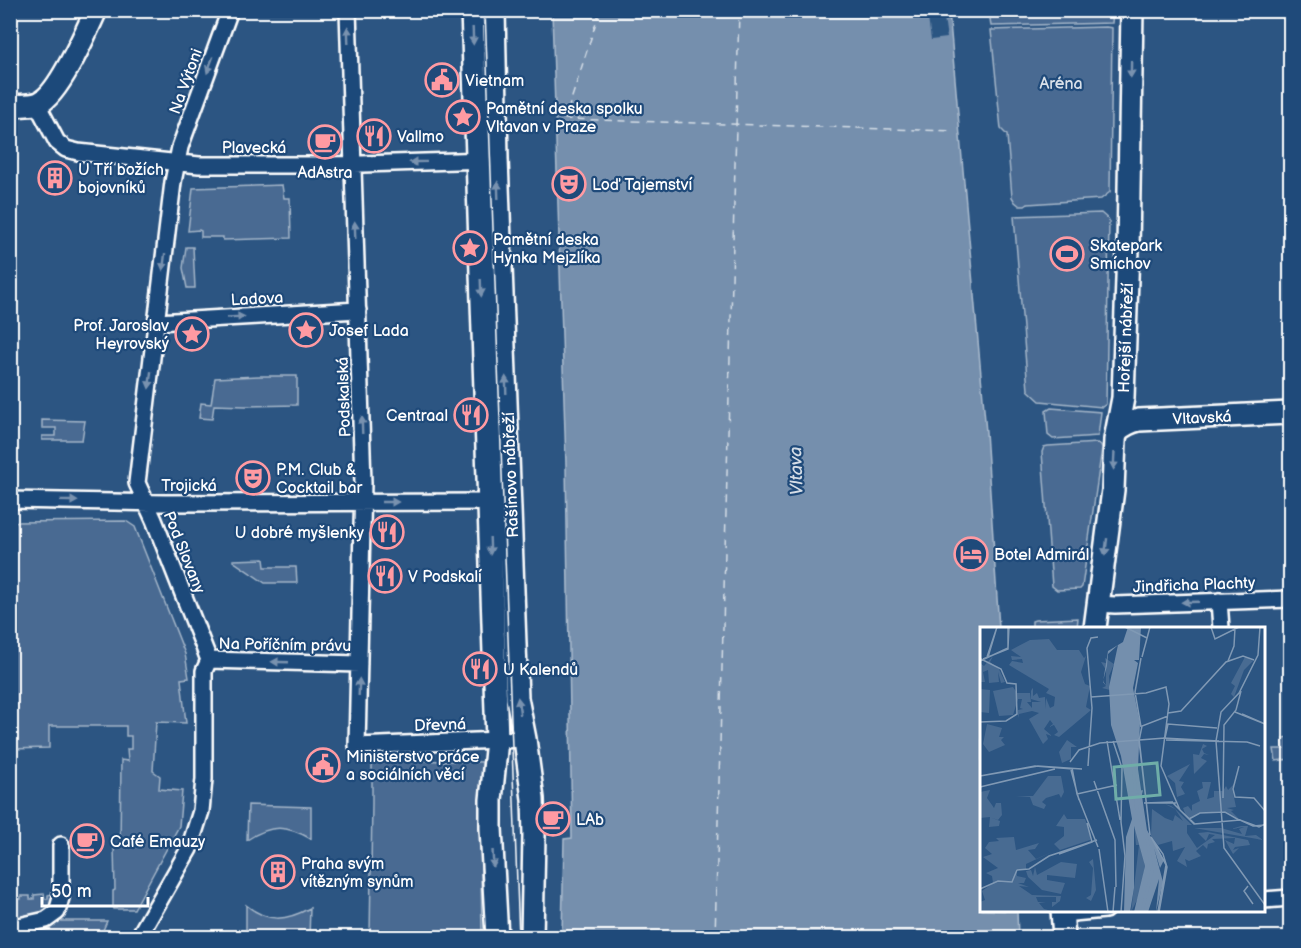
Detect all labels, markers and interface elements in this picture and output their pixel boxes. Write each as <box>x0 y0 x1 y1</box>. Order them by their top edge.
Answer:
one-way arrow <box>344 25 353 44</box>
one-way arrow <box>468 27 478 46</box>
street label: Na Výtoni <box>166 46 207 117</box>
one-way arrow <box>204 57 214 75</box>
one-way arrow <box>1126 59 1136 78</box>
public building icon: Vietnam <box>424 62 460 98</box>
place label: Vietnam <box>465 72 524 91</box>
park label: Aréna <box>1040 75 1082 94</box>
place icon: Pamětní deska spolku Vltavan v Praze <box>445 99 481 135</box>
place label: Pamětní deska spolku Vltavan v Praze <box>486 100 643 137</box>
restaurant icon: Vallmo <box>356 118 392 154</box>
cafe icon: AdAstra <box>307 124 343 160</box>
place label: Vallmo <box>397 128 444 147</box>
street label: Plavecká <box>222 139 286 158</box>
one-way arrow <box>409 157 428 167</box>
building icon: U Tří božích bojovníků <box>37 160 73 196</box>
place label: U Tří božích bojovníků <box>78 161 164 198</box>
place label: AdAstra <box>297 164 353 183</box>
theatre icon: Loď Tajemství <box>551 166 587 202</box>
place label: Loď Tajemství <box>592 176 692 195</box>
one-way arrow <box>494 181 503 200</box>
one-way arrow <box>351 220 360 239</box>
place icon: Pamětní deska Hynka Mejzlíka <box>452 230 488 266</box>
place label: Pamětní deska Hynka Mejzlíka <box>493 231 601 268</box>
sports icon: Skatepark Smíchov <box>1049 236 1085 272</box>
place label: Skatepark Smíchov <box>1090 237 1162 274</box>
one-way arrow <box>159 253 169 272</box>
one-way arrow <box>477 279 486 298</box>
street label: Hořejší nábřeží <box>1115 283 1138 393</box>
street label: Ladova <box>230 289 284 310</box>
place icon: Josef Lada <box>288 312 324 348</box>
one-way arrow <box>227 313 246 322</box>
place icon: Prof. Jaroslav Heyrovský <box>174 316 210 352</box>
place label: Prof. Jaroslav Heyrovský <box>73 317 170 354</box>
place label: Josef Lada <box>329 322 409 341</box>
street label: Podskalská <box>334 356 355 437</box>
one-way arrow <box>145 371 154 390</box>
one-way arrow <box>502 375 511 394</box>
restaurant icon: Centraal <box>453 397 489 433</box>
place label: Centraal <box>386 407 448 426</box>
street label: Vltavská <box>1172 407 1232 430</box>
street label: Rašínovo nábřeží <box>500 412 523 538</box>
one-way arrow <box>357 415 366 434</box>
water label: Vltava <box>785 446 808 496</box>
one-way arrow <box>1110 451 1119 470</box>
theatre icon: P.M. Club & Cocktail bar <box>235 460 271 496</box>
place label: P.M. Club & Cocktail bar <box>276 461 362 498</box>
street label: Trojická <box>161 477 217 496</box>
one-way arrow <box>59 496 78 506</box>
one-way arrow <box>380 497 399 507</box>
street label: Pod Slovany <box>159 509 209 597</box>
restaurant icon: U dobré myšlenky <box>369 514 405 550</box>
place label: U dobré myšlenky <box>235 524 365 543</box>
one-way arrow <box>486 536 495 555</box>
hotel icon: Botel Admirál <box>953 536 989 572</box>
one-way arrow <box>1101 538 1110 557</box>
place label: Botel Admirál <box>994 546 1089 565</box>
restaurant icon: V Podskalí <box>367 558 403 594</box>
place label: V Podskalí <box>408 568 482 587</box>
street label: Jindřicha Plachty <box>1132 574 1256 597</box>
one-way arrow <box>1181 597 1200 606</box>
inset map <box>980 627 1265 912</box>
street label: Na Poříčním právu <box>219 635 351 656</box>
restaurant icon: U Kalendů <box>462 651 498 687</box>
one-way arrow <box>270 657 289 667</box>
place label: U Kalendů <box>503 661 578 680</box>
one-way arrow <box>354 678 363 697</box>
one-way arrow <box>514 696 523 715</box>
street label: Dřevná <box>414 715 466 736</box>
public building icon: Ministerstvo práce a sociálních věcí <box>305 747 341 783</box>
place label: Ministerstvo práce a sociálních věcí <box>346 748 480 785</box>
cafe icon: LAb <box>535 801 571 837</box>
place label: LAb <box>576 811 604 830</box>
cafe icon: Café Emauzy <box>69 823 105 859</box>
place label: Café Emauzy <box>110 833 206 852</box>
one-way arrow <box>488 849 497 868</box>
building icon: Praha svým vítězným synům <box>260 854 296 890</box>
place label: Praha svým vítězným synům <box>300 855 414 892</box>
scale bar <box>42 870 148 908</box>
text: 50 m <box>51 881 92 902</box>

